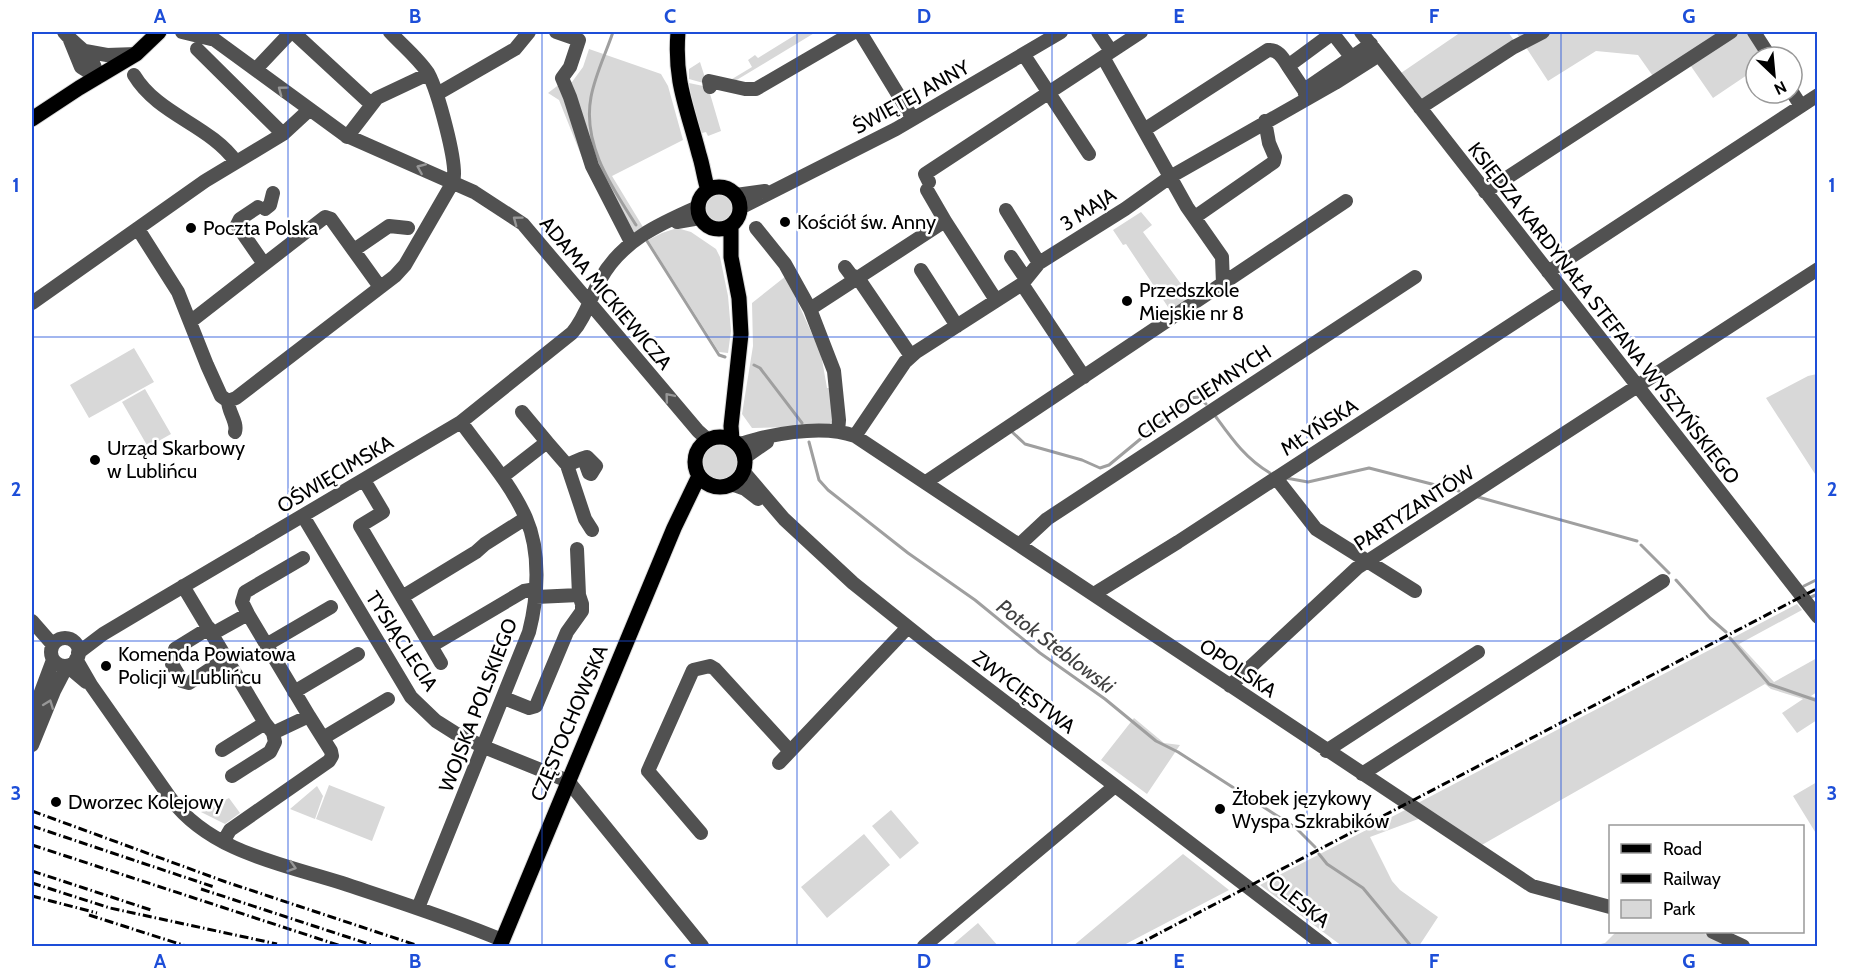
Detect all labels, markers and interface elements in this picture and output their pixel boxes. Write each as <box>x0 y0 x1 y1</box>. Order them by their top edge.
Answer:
text: A <box>154 4 167 28</box>
text: B <box>409 4 421 28</box>
text: C <box>664 4 676 28</box>
text: D <box>917 4 931 28</box>
text: E <box>1173 4 1185 28</box>
text: F <box>1429 4 1440 28</box>
text: G <box>1682 4 1696 28</box>
north arrow <box>1744 45 1804 105</box>
street label: ŚWIĘTEJ ANNY <box>848 55 974 139</box>
text: N <box>1771 77 1790 99</box>
one-way arrow <box>278 86 289 97</box>
street label: KSIĘDZA KARDYNAŁA STEFANA WYSZYŃSKIEGO <box>1463 137 1745 489</box>
one-way arrow <box>416 163 427 175</box>
text: 1 <box>12 173 20 197</box>
text: 1 <box>1828 173 1836 197</box>
street label: 3 MAJA <box>1056 182 1121 236</box>
place label: Kościół św. Anny <box>797 210 936 234</box>
street label: ADAMA MICKIEWICZA <box>535 211 678 375</box>
marker: Kościół św. Anny <box>778 215 792 229</box>
place label: Poczta Polska <box>203 216 319 240</box>
one-way arrow <box>513 216 524 227</box>
marker: Poczta Polska <box>184 221 198 235</box>
place label: Przedszkole Miejskie nr 8 <box>1139 278 1244 325</box>
marker: Przedszkole Miejskie nr 8 <box>1120 294 1134 308</box>
street label: CICHOCIEMNYCH <box>1132 340 1276 444</box>
one-way arrow <box>665 393 676 404</box>
street label: MŁYŃSKA <box>1276 393 1363 461</box>
street label: OŚWIĘCIMSKA <box>273 430 398 518</box>
place label: Urząd Skarbowy w Lublińcu <box>107 436 245 483</box>
marker: Urząd Skarbowy w Lublińcu <box>88 453 102 467</box>
street label: PARTYZANTÓW <box>1349 460 1479 556</box>
text: 2 <box>11 477 21 501</box>
text: 2 <box>1827 477 1837 501</box>
street label: TYSIĄCLECIA <box>361 587 443 696</box>
water label: Potok Steblowski <box>992 594 1120 699</box>
street label: WOJSKA POLSKIEGO <box>434 615 522 795</box>
street label: OPOLSKA <box>1195 634 1282 703</box>
street label: CZĘSTOCHOWSKA <box>525 641 613 805</box>
place label: Komenda Powiatowa Policji w Lublińcu <box>118 642 296 689</box>
street label: ZWYCIĘSTWA <box>968 646 1081 739</box>
marker: Komenda Powiatowa Policji w Lublińcu <box>99 659 113 673</box>
one-way arrow <box>41 700 54 710</box>
text: 3 <box>11 781 21 805</box>
text: 3 <box>1827 781 1837 805</box>
place label: Żłobek językowy Wyspa Szkrabików <box>1232 786 1390 833</box>
place label: Dworzec Kolejowy <box>68 790 224 814</box>
marker: Dworzec Kolejowy <box>49 795 63 809</box>
marker: Żłobek językowy Wyspa Szkrabików <box>1213 802 1227 816</box>
legend <box>1609 825 1804 933</box>
text: Road <box>1663 838 1702 860</box>
one-way arrow <box>286 860 297 872</box>
text: Railway <box>1663 868 1721 890</box>
street label: OLESKA <box>1263 869 1335 933</box>
text: Park <box>1663 898 1696 920</box>
text: A <box>154 949 167 973</box>
text: B <box>409 949 421 973</box>
text: C <box>664 949 676 973</box>
text: D <box>917 949 931 973</box>
text: E <box>1173 949 1185 973</box>
text: F <box>1429 949 1440 973</box>
text: G <box>1682 949 1696 973</box>

